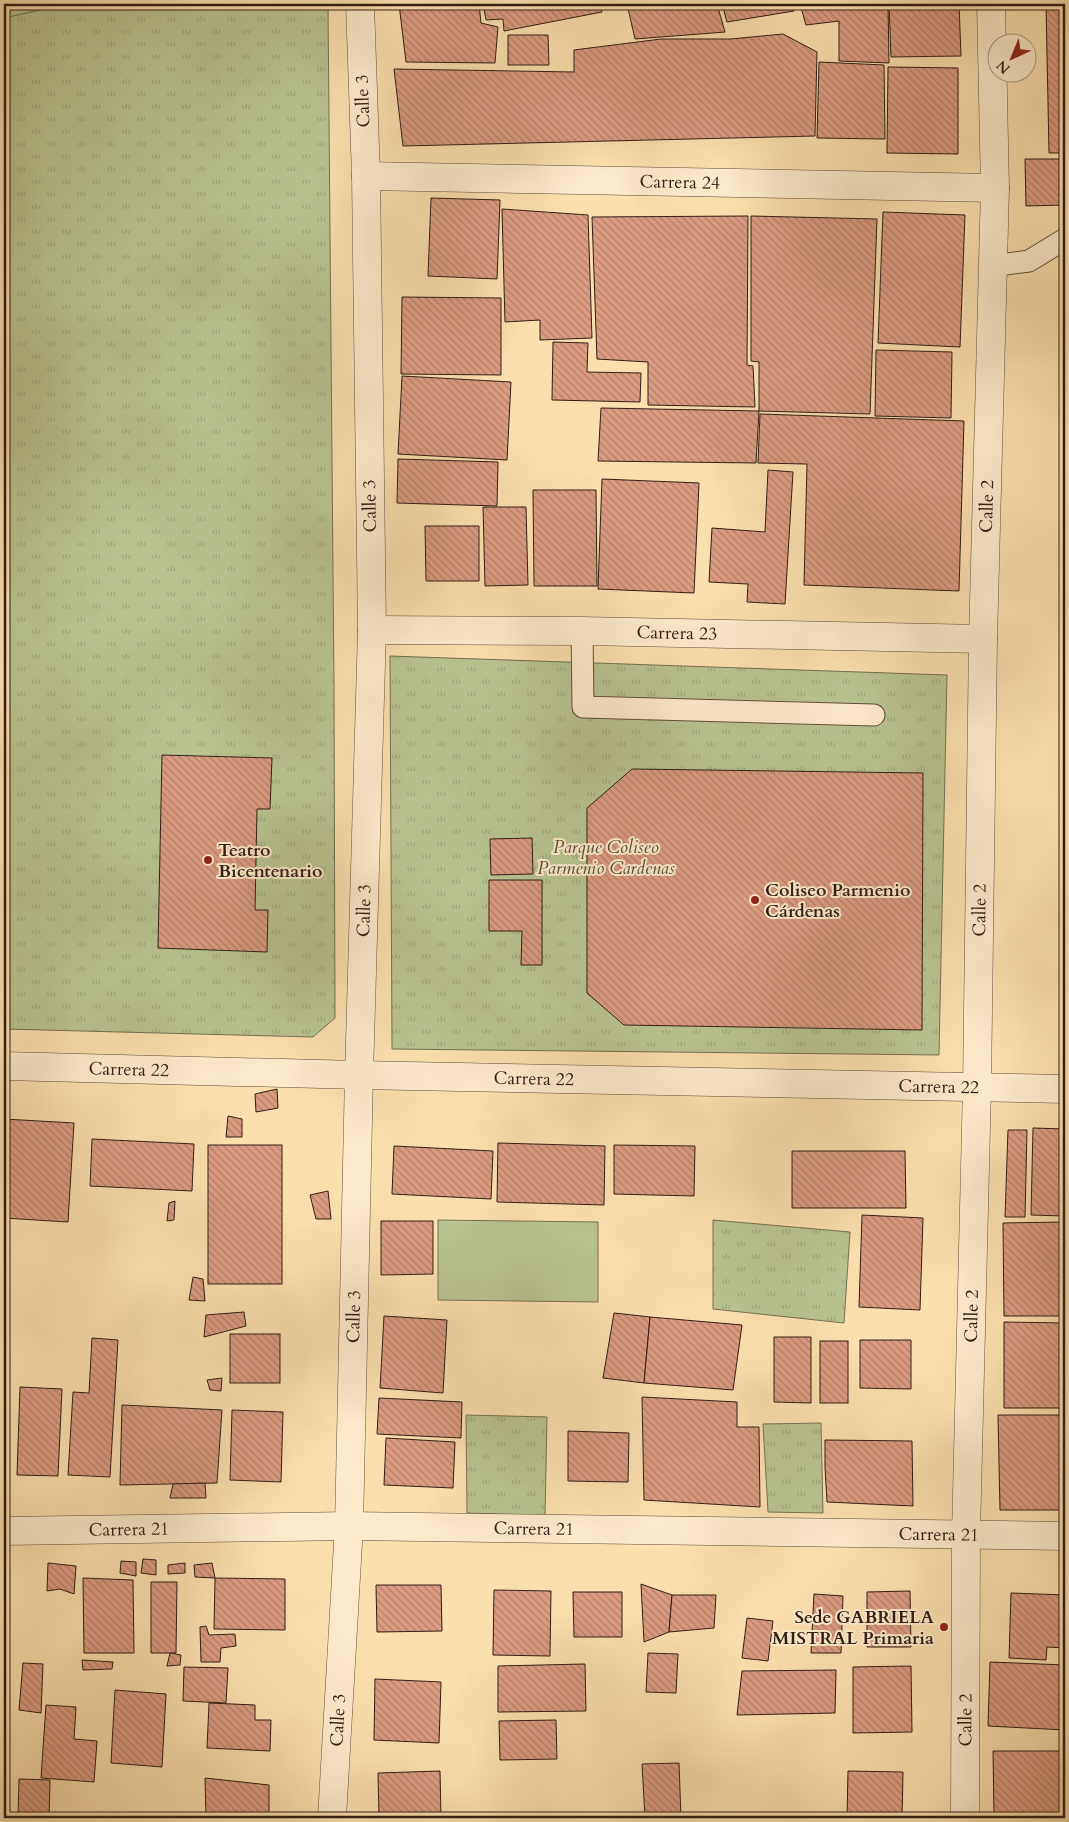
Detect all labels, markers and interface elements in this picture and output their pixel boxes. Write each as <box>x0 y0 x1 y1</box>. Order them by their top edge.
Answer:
north arrow <box>986 32 1036 82</box>
text: N <box>992 56 1014 78</box>
street label: Calle 3 <box>350 74 376 128</box>
street label: Carrera 24 <box>639 169 720 195</box>
street label: Calle 3 <box>357 479 383 533</box>
street label: Calle 2 <box>973 479 1000 533</box>
street label: Carrera 23 <box>636 620 718 646</box>
park label: Parque Coliseo Parmenio Cardenas <box>537 835 675 881</box>
place label: Teatro Bicentenario <box>218 838 323 884</box>
marker: Teatro Bicentenario <box>202 854 214 866</box>
place label: Coliseo Parmenio Cárdenas <box>765 878 910 924</box>
street label: Calle 2 <box>967 883 992 937</box>
street label: Calle 3 <box>351 884 377 938</box>
marker: Coliseo Parmenio Cárdenas <box>749 894 761 906</box>
street label: Carrera 22 <box>88 1056 170 1083</box>
street label: Carrera 22 <box>493 1065 574 1092</box>
street label: Carrera 22 <box>898 1073 979 1100</box>
street label: Calle 2 <box>958 1289 985 1343</box>
street label: Calle 3 <box>341 1290 367 1343</box>
street label: Carrera 21 <box>89 1516 169 1542</box>
street label: Carrera 21 <box>493 1516 574 1542</box>
street label: Carrera 21 <box>898 1521 979 1547</box>
place label: Sede GABRIELA MISTRAL Primaria <box>772 1605 934 1651</box>
marker: Sede GABRIELA MISTRAL Primaria <box>938 1621 950 1633</box>
street label: Calle 3 <box>324 1693 352 1747</box>
street label: Calle 2 <box>953 1693 978 1747</box>

